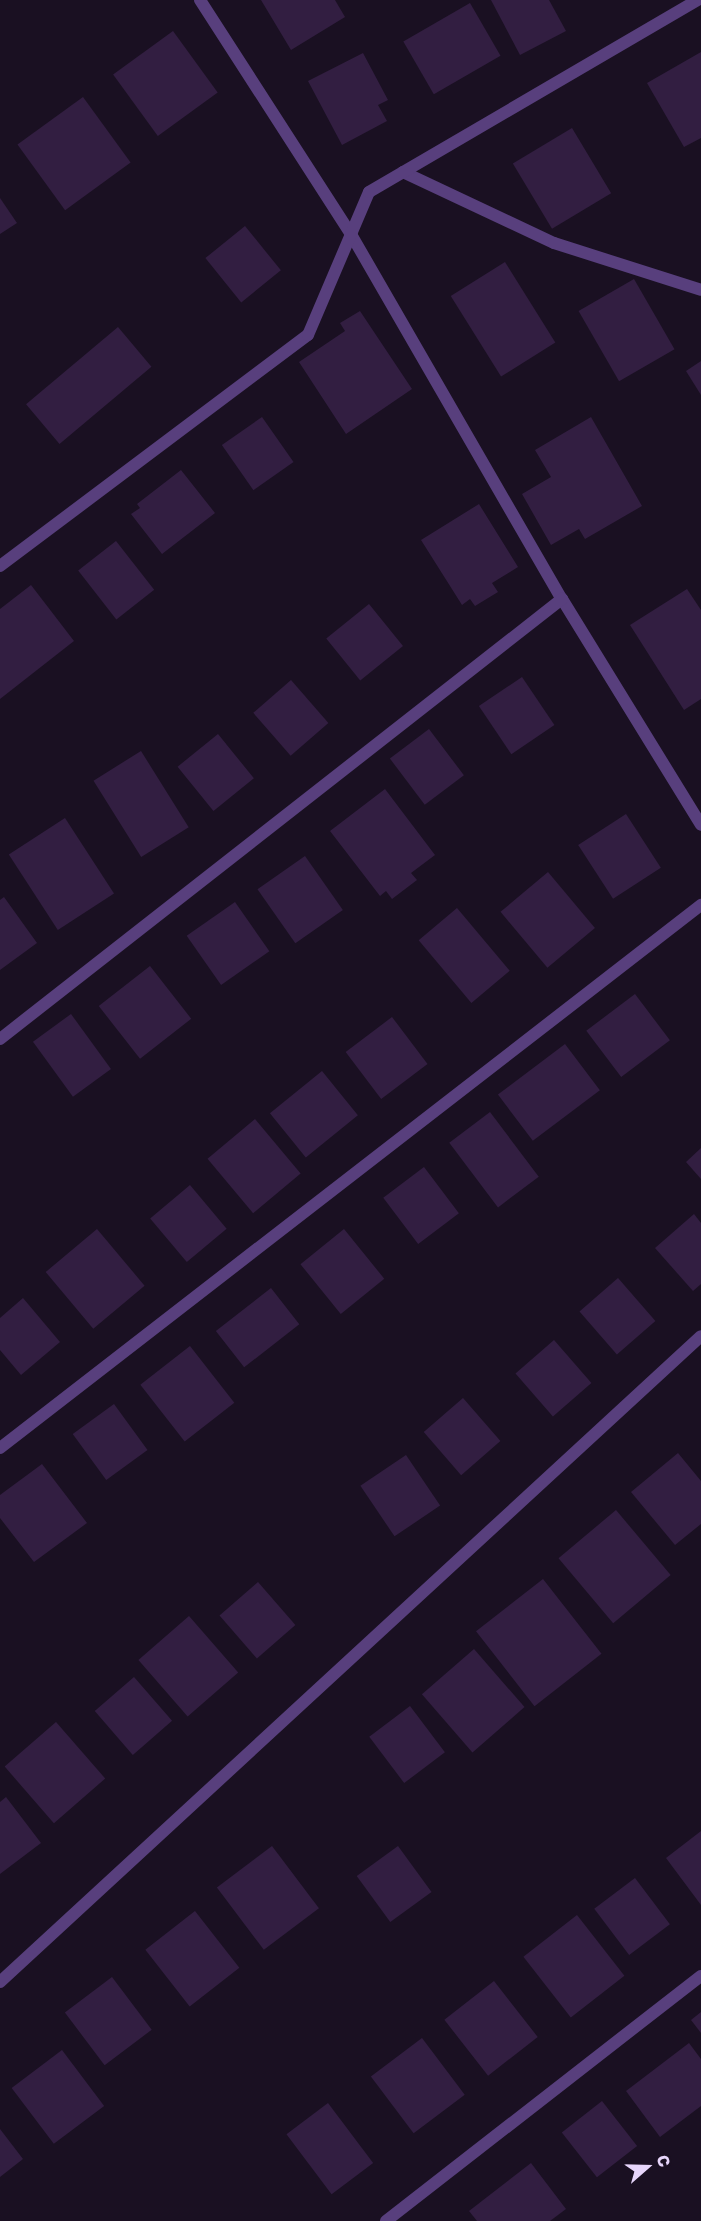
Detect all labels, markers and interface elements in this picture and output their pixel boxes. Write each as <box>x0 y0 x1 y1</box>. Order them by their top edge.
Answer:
north arrow <box>617 2137 677 2197</box>
text: С <box>653 2152 675 2170</box>

